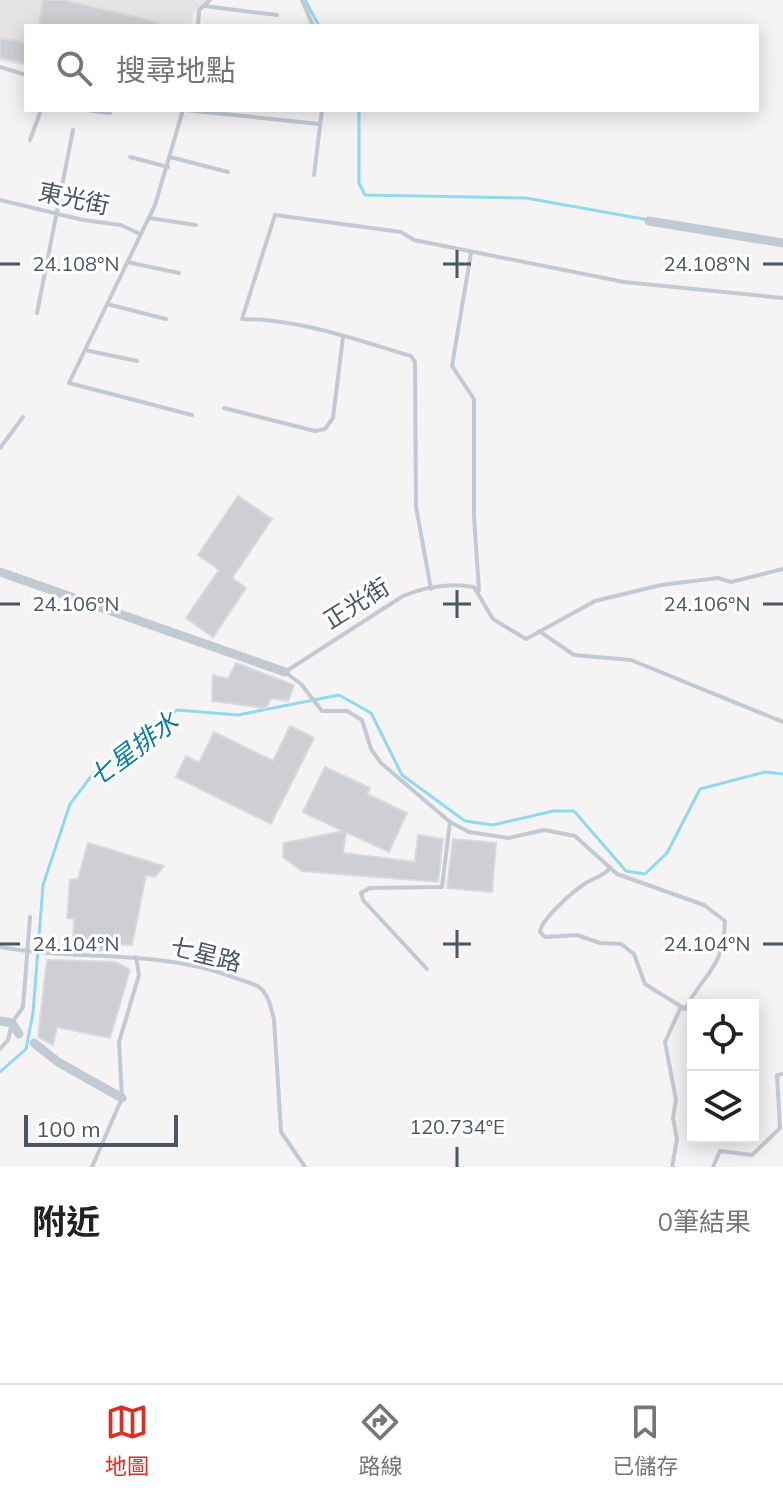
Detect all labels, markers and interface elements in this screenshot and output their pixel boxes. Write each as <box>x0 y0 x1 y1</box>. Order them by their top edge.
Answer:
search box <box>24 24 759 112</box>
icon: search <box>52 46 96 90</box>
text: 搜尋地點 <box>116 51 236 89</box>
street label: 東光街 <box>36 176 112 220</box>
text: 24.108°N <box>33 251 119 276</box>
text: 24.108°N <box>664 251 750 276</box>
street label: 正光街 <box>318 571 394 635</box>
text: 24.106°N <box>33 591 119 616</box>
text: 24.106°N <box>664 591 750 616</box>
water label: 七星排水 <box>82 704 185 793</box>
text: 24.104°N <box>33 931 119 956</box>
street label: 七星路 <box>167 931 245 977</box>
text: 24.104°N <box>664 931 750 956</box>
map controls <box>687 999 759 1143</box>
button: locate <box>687 999 759 1071</box>
button: layers <box>687 1071 759 1143</box>
scale bar <box>24 1111 178 1147</box>
text: 120.734°E <box>409 1114 505 1139</box>
text: 100 m <box>36 1115 101 1143</box>
text: 附近 <box>32 1200 100 1243</box>
text: 0筆結果 <box>657 1205 751 1238</box>
tab: 地圖 <box>105 1400 149 1480</box>
tab: 路線 <box>358 1400 402 1480</box>
tab: 已儲存 <box>612 1400 678 1480</box>

